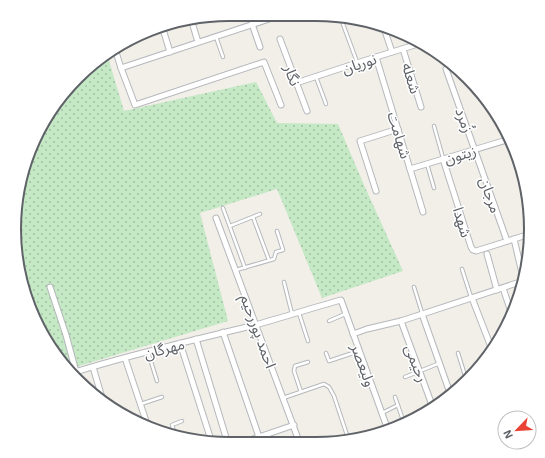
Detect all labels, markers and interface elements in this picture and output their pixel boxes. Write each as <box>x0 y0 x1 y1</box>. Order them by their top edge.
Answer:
street label: نوریان <box>339 49 379 78</box>
street label: شعله <box>399 60 425 96</box>
street label: نگار <box>280 61 305 89</box>
street label: زُمرد <box>451 105 478 135</box>
street label: شهامت <box>383 109 416 161</box>
street label: زیتون <box>442 141 478 168</box>
street label: مرجان <box>476 175 505 216</box>
street label: شهدا <box>449 205 476 240</box>
street label: احمد پوررحیم <box>235 292 281 371</box>
street label: مهرگان <box>142 334 187 363</box>
street label: ولیعصر <box>347 340 380 389</box>
street label: رحیمی <box>401 342 432 385</box>
north arrow <box>497 410 537 450</box>
text: N <box>500 428 515 441</box>

